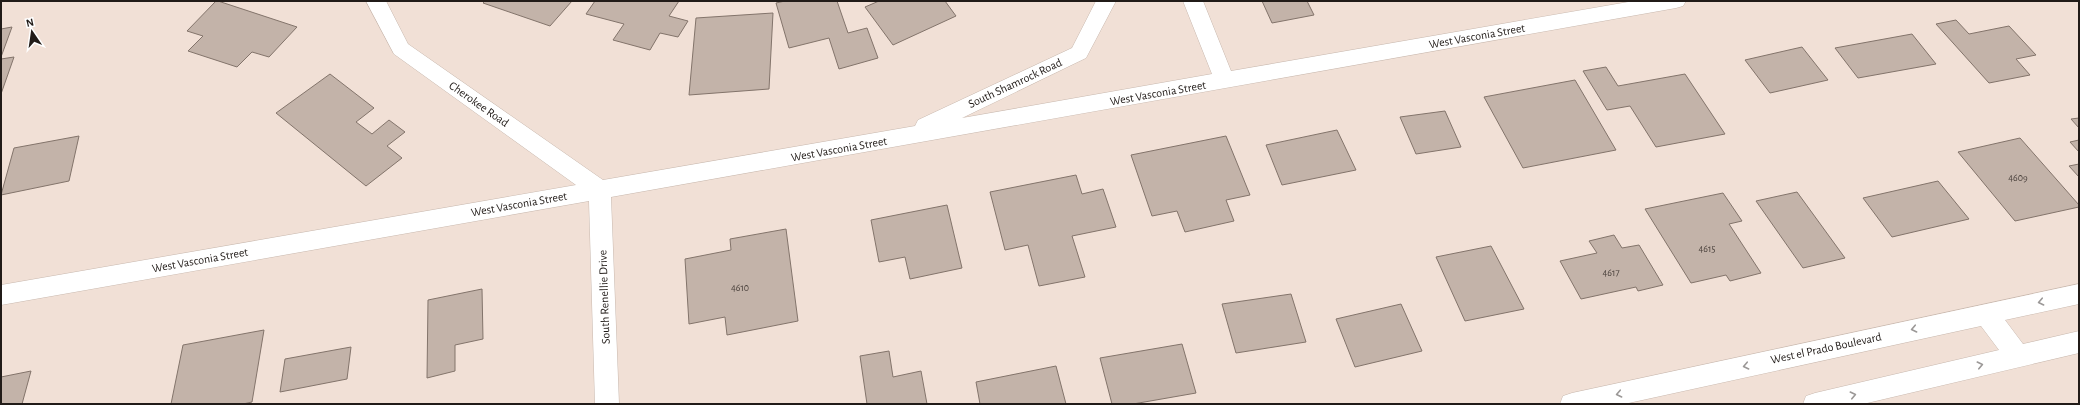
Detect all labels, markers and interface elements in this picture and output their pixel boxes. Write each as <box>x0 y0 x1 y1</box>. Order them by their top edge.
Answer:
north arrow <box>12 12 52 52</box>
text: N <box>25 17 35 29</box>
street label: West Vasconia Street <box>1428 22 1526 50</box>
street label: South Shamrock Road <box>966 56 1064 110</box>
street label: Cherokee Road <box>447 79 511 129</box>
street label: West Vasconia Street <box>1109 79 1207 107</box>
street label: West Vasconia Street <box>790 135 888 163</box>
house number: 4609 <box>2008 173 2028 183</box>
street label: West Vasconia Street <box>470 190 568 218</box>
house number: 4615 <box>1698 244 1716 254</box>
street label: West Vasconia Street <box>151 246 249 274</box>
street label: South Renellie Drive <box>596 250 612 344</box>
house number: 4617 <box>1602 268 1620 278</box>
house number: 4610 <box>731 283 749 293</box>
one-way arrow <box>2038 297 2044 305</box>
one-way arrow <box>1911 324 1917 332</box>
street label: West el Prado Boulevard <box>1769 330 1883 366</box>
one-way arrow <box>1743 361 1749 369</box>
one-way arrow <box>1976 361 1983 369</box>
one-way arrow <box>1616 389 1622 397</box>
one-way arrow <box>1849 391 1856 400</box>

